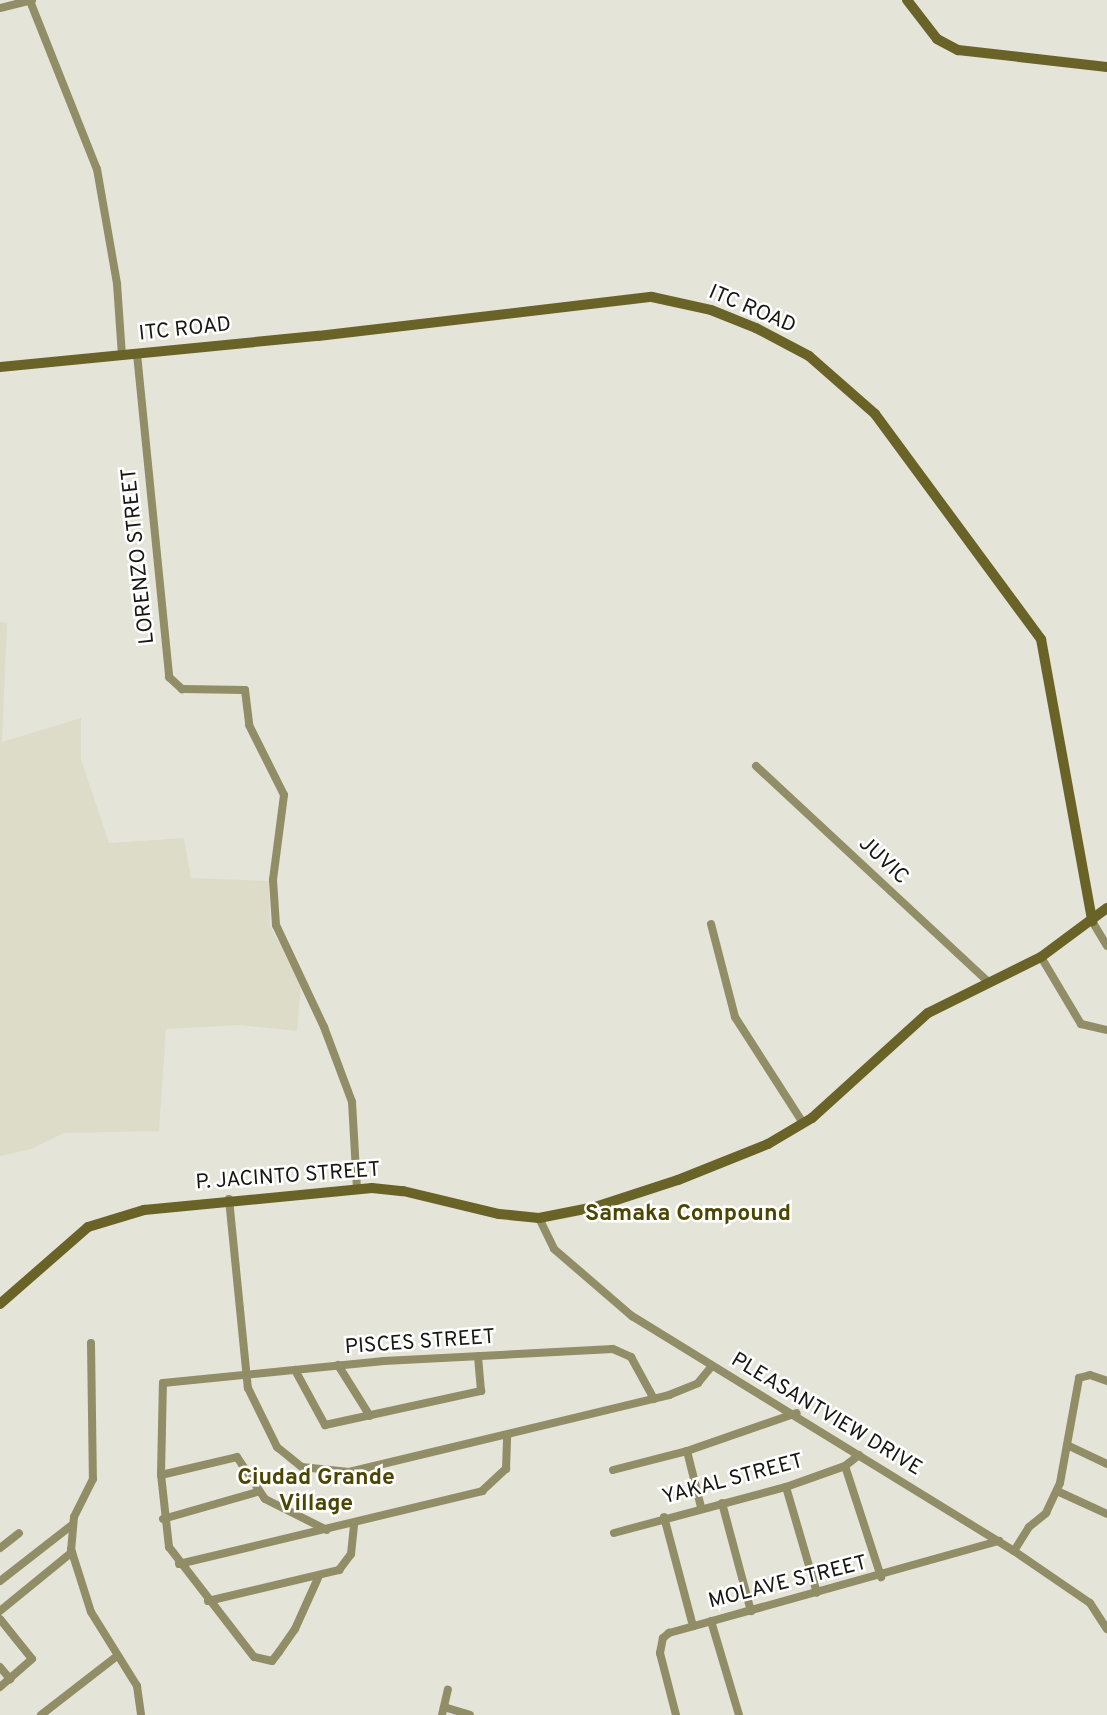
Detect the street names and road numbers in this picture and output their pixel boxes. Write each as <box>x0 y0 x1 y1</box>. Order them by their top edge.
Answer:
street label: ITC ROAD <box>705 280 799 340</box>
street label: ITC ROAD <box>138 313 232 347</box>
street label: LORENZO STREET <box>117 467 161 645</box>
street label: JUVIC <box>853 832 913 890</box>
street label: P. JACINTO STREET <box>195 1158 381 1196</box>
street label: PISCES STREET <box>344 1325 496 1361</box>
street label: PLEASANTVIEW DRIVE <box>726 1348 926 1482</box>
street label: YAKAL STREET <box>660 1449 806 1511</box>
street label: MOLAVE STREET <box>706 1551 870 1615</box>

